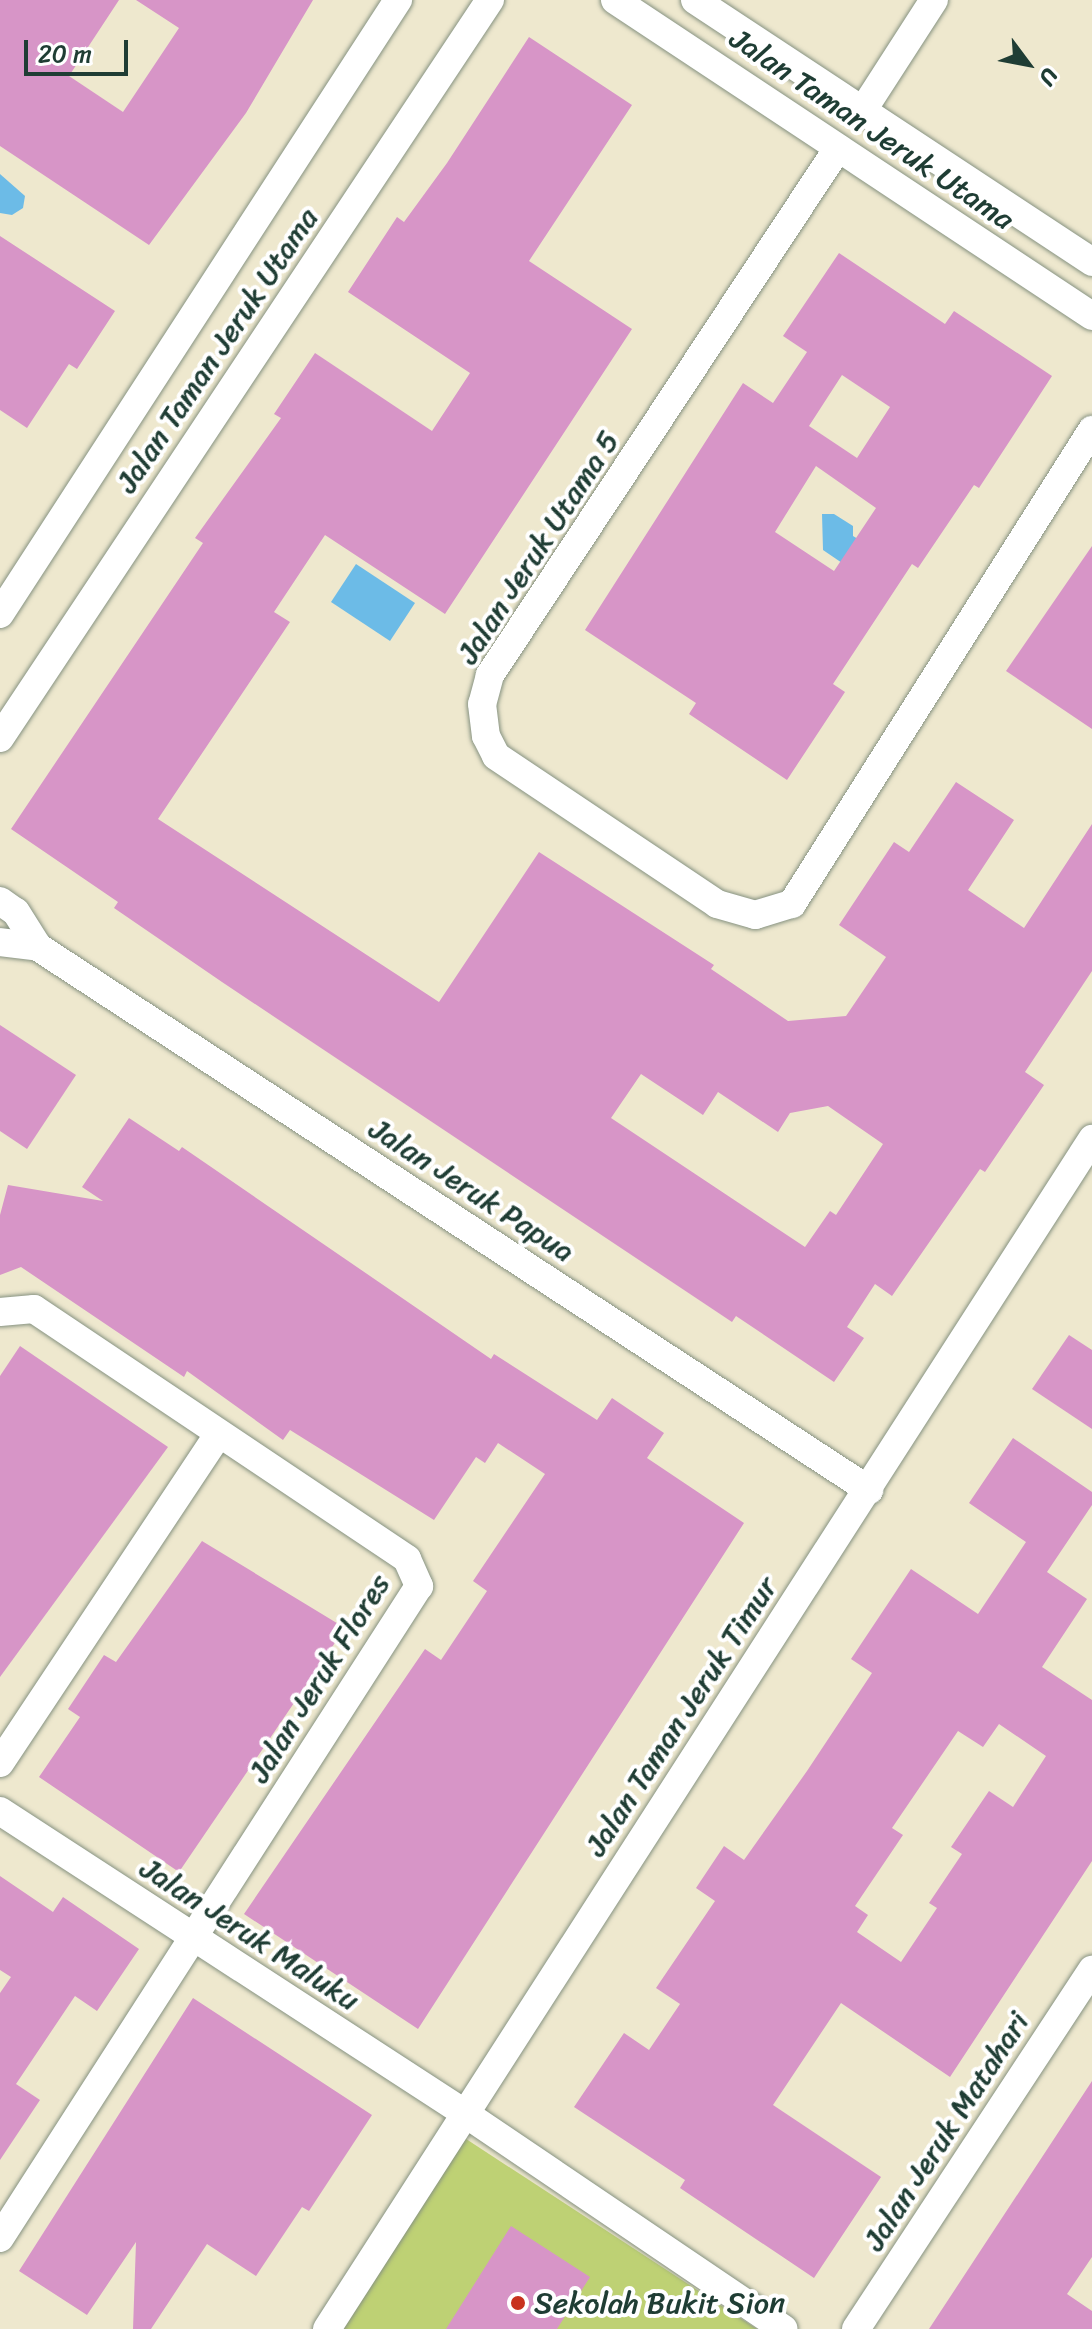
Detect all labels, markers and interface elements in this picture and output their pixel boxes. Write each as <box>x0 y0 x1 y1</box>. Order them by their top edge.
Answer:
street label: Jalan Taman Jeruk Utama <box>723 20 1021 238</box>
scale bar <box>28 24 132 74</box>
north arrow <box>988 24 1068 104</box>
text: 20 m <box>38 33 92 75</box>
text: U <box>1028 60 1069 93</box>
street label: Jalan Taman Jeruk Utama <box>108 201 326 499</box>
street label: Jalan Jeruk Utama 5 <box>449 424 627 670</box>
street label: Jalan Jeruk Papua <box>362 1110 582 1270</box>
street label: Jalan Jeruk Flores <box>241 1567 397 1789</box>
street label: Jalan Taman Jeruk Timur <box>577 1570 785 1862</box>
street label: Jalan Jeruk Maluku <box>133 1850 367 2018</box>
street label: Jalan Jeruk Matahari <box>855 2005 1037 2257</box>
place label: Sekolah Bukit Sion <box>534 2285 785 2321</box>
marker: Sekolah Bukit Sion <box>509 2294 527 2312</box>

